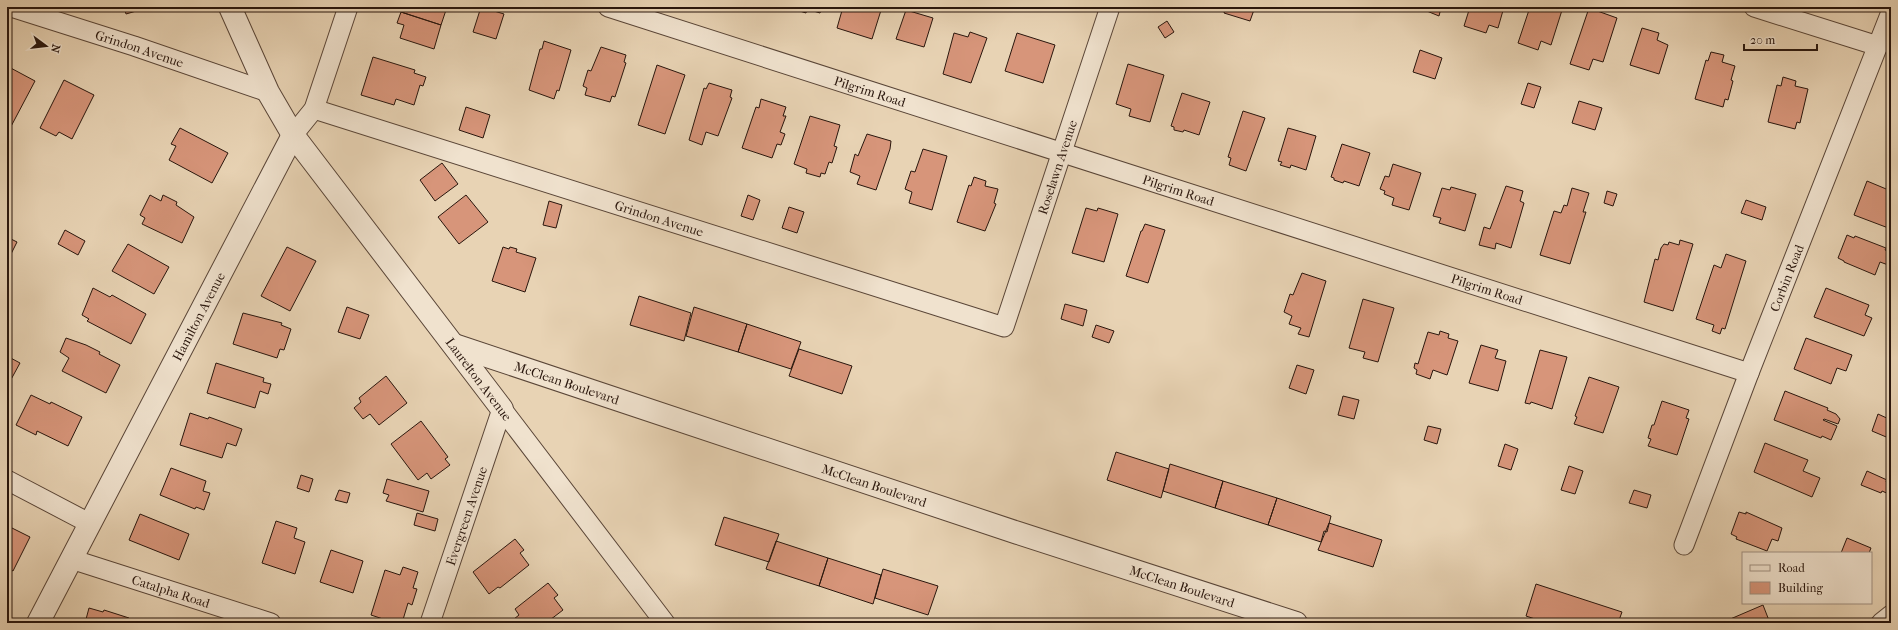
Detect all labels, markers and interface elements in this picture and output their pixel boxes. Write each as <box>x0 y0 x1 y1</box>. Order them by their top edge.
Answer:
north arrow <box>26 26 66 66</box>
scale bar <box>1744 26 1817 52</box>
street label: Grindon Avenue <box>93 27 186 71</box>
text: 20 m <box>1750 33 1775 47</box>
text: N <box>48 43 63 55</box>
street label: Pilgrim Road <box>832 73 908 110</box>
street label: Roselawn Avenue <box>1035 118 1080 216</box>
street label: Pilgrim Road <box>1141 172 1217 209</box>
street label: Grindon Avenue <box>613 198 706 240</box>
street label: Corbin Road <box>1767 242 1807 314</box>
street label: Hamilton Avenue <box>169 269 228 363</box>
street label: Pilgrim Road <box>1449 271 1525 308</box>
street label: Laurelton Avenue <box>443 335 515 424</box>
street label: McClean Boulevard <box>512 359 622 408</box>
street label: McClean Boulevard <box>820 461 929 510</box>
street label: Evergreen Avenue <box>443 464 490 568</box>
legend <box>1742 552 1872 604</box>
text: Road <box>1778 561 1805 575</box>
street label: McClean Boulevard <box>1128 563 1237 611</box>
street label: Catalpha Road <box>130 572 213 611</box>
text: Building <box>1778 581 1823 595</box>

